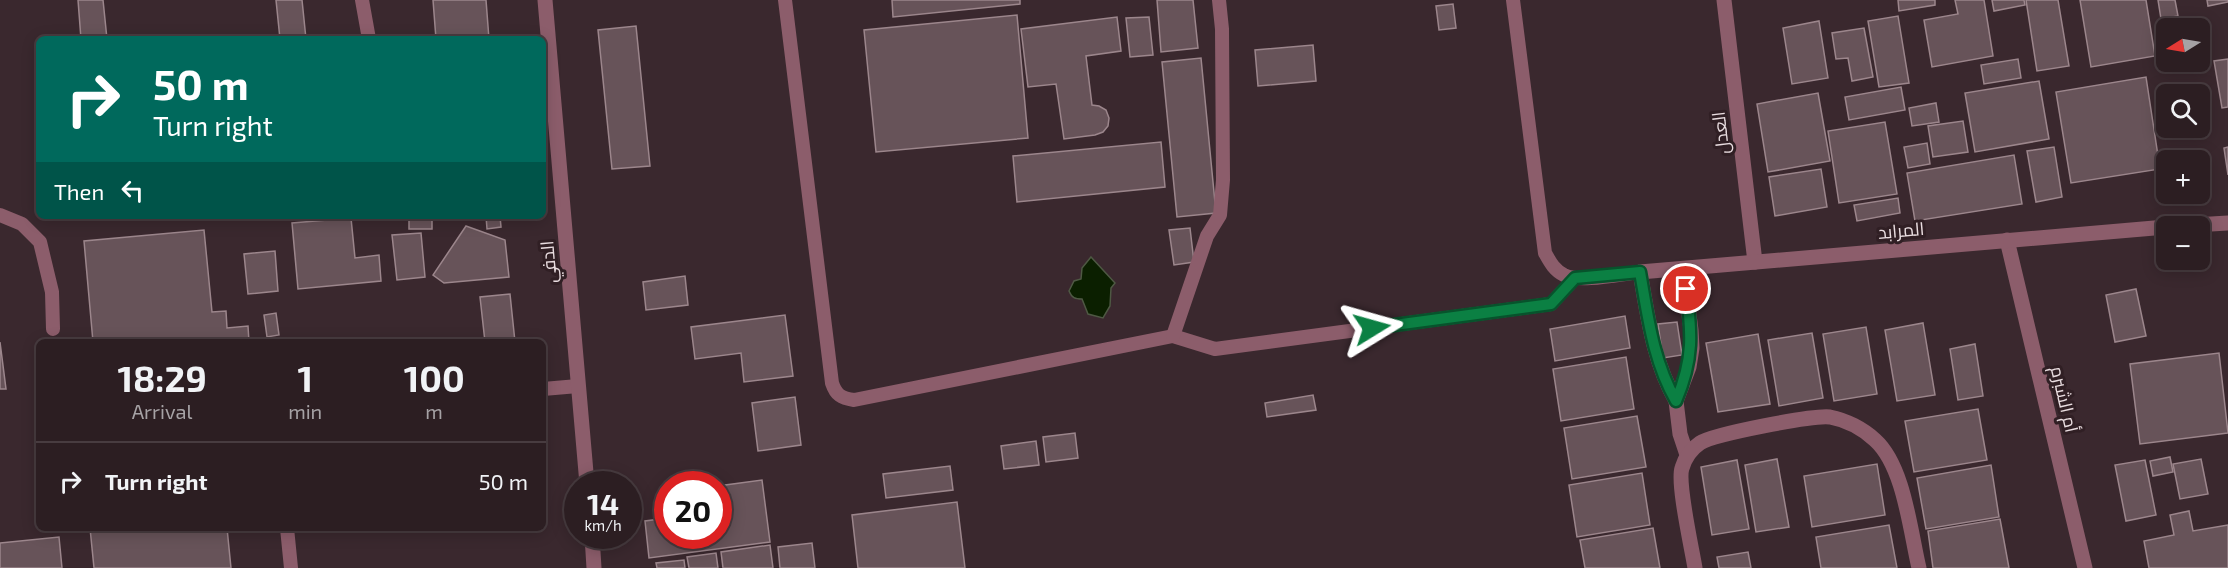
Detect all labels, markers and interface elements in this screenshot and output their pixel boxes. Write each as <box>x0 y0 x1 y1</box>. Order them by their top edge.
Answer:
north arrow <box>2156 18 2210 72</box>
map controls <box>2156 18 2210 270</box>
text: 50 m <box>153 58 249 108</box>
icon: right <box>54 60 132 138</box>
button: search <box>2156 84 2210 138</box>
text: Turn right <box>153 109 273 141</box>
street label: العدل <box>1706 110 1735 156</box>
button: + <box>2156 150 2210 204</box>
icon: left <box>116 174 149 207</box>
text: Then <box>54 178 104 204</box>
button: − <box>2156 216 2210 270</box>
street label: المرابد <box>1877 217 1925 244</box>
street label: الدفي <box>535 239 565 284</box>
pin <box>1660 263 1711 314</box>
icon: arrive <box>1669 272 1702 305</box>
position arrow <box>1340 296 1404 360</box>
text: 18:29 <box>117 356 207 399</box>
text: 1 <box>297 356 313 399</box>
text: 100 <box>404 356 465 399</box>
street label: أم الشبرم <box>2045 364 2083 435</box>
text: Arrival <box>132 399 193 423</box>
text: min <box>288 399 322 423</box>
text: m <box>425 399 443 423</box>
icon: right <box>54 465 87 498</box>
text: Turn right <box>105 468 207 494</box>
text: 50 m <box>479 468 528 494</box>
speed limit sign: 20 <box>654 471 732 549</box>
text: 14 <box>587 485 619 521</box>
text: km/h <box>584 516 622 534</box>

